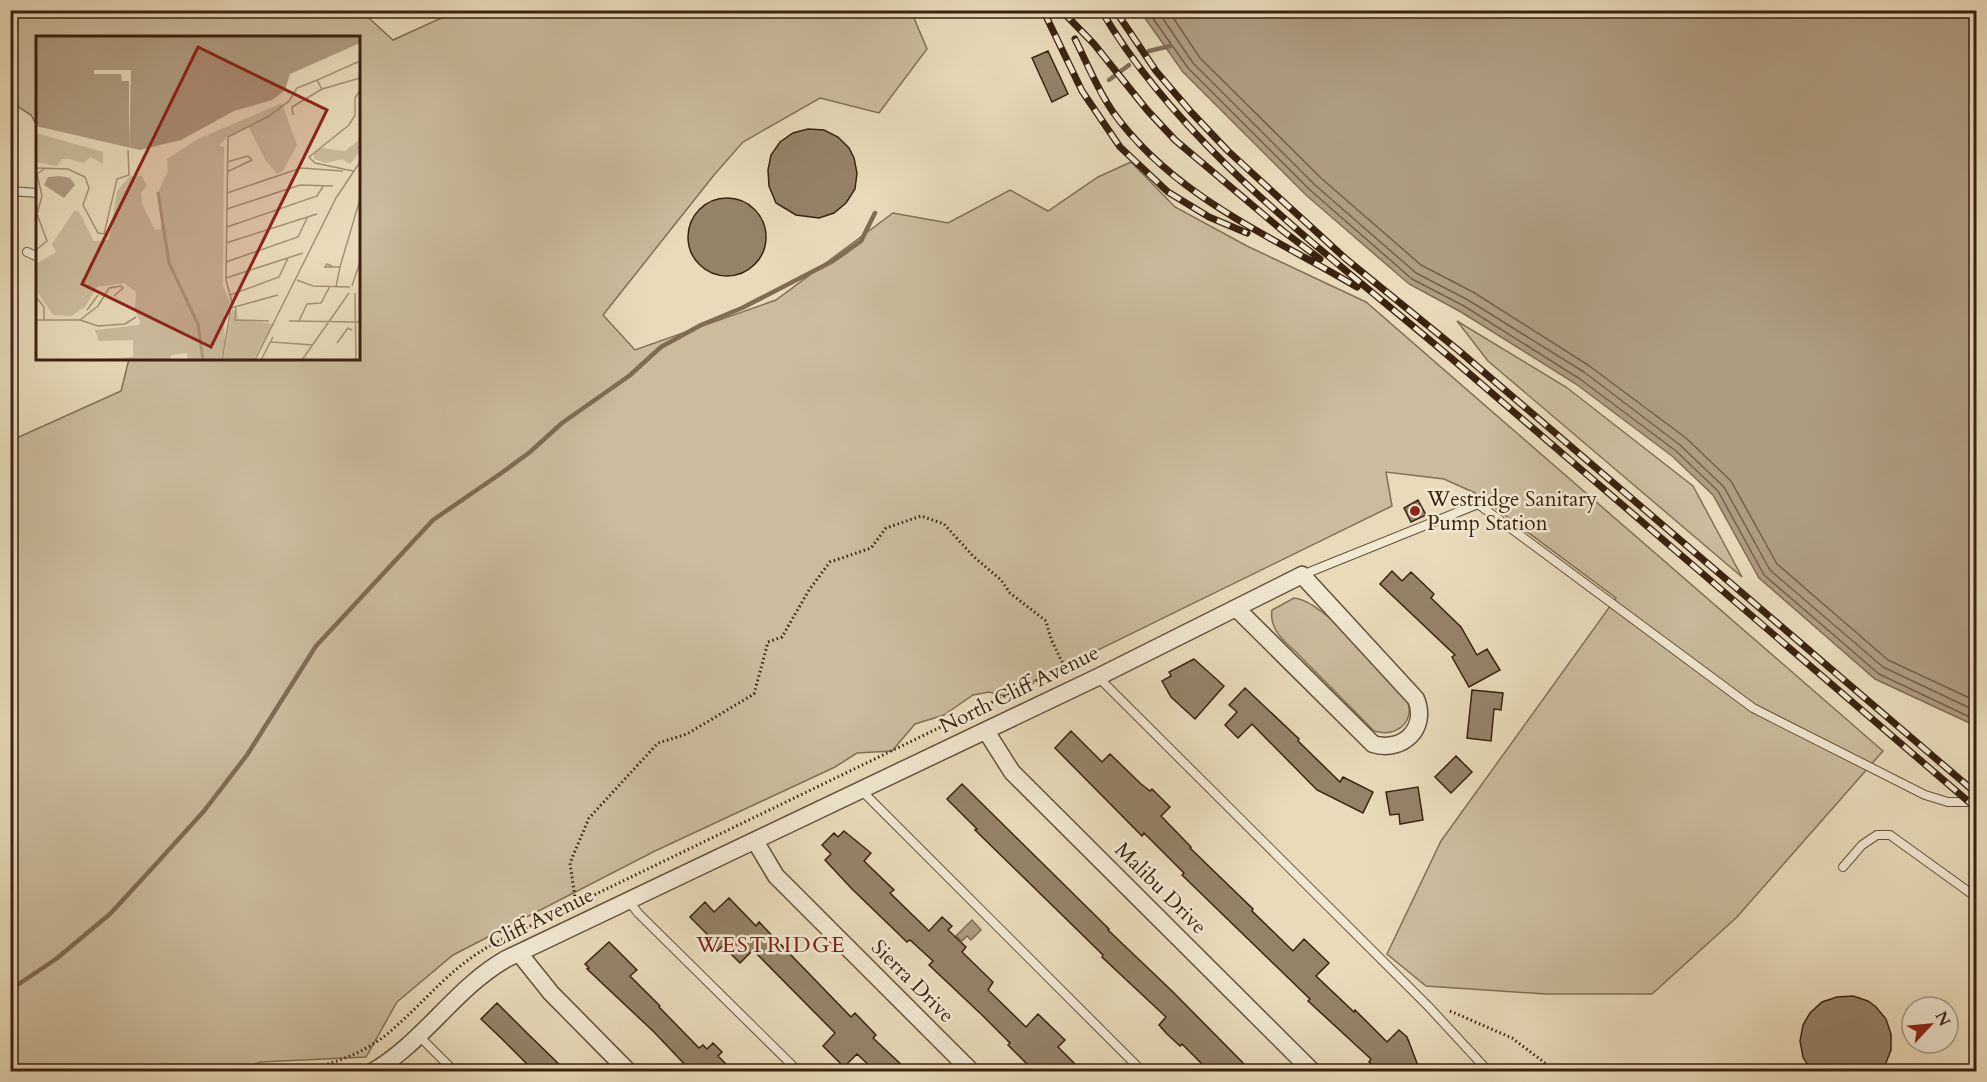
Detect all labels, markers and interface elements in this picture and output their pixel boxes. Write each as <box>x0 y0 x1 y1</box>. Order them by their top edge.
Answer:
inset map <box>36 36 360 360</box>
place label: Westridge Sanitary Pump Station <box>1426 485 1597 538</box>
marker: Westridge Sanitary Pump Station <box>1408 504 1422 518</box>
street label: North Cliff Avenue <box>934 638 1104 741</box>
street label: Malibu Drive <box>1108 836 1213 941</box>
street label: Cliff Avenue <box>484 881 599 956</box>
district label: WESTRIDGE <box>695 930 846 960</box>
street label: Sierra Drive <box>865 933 961 1029</box>
north arrow <box>1900 995 1960 1055</box>
text: N <box>1930 1008 1956 1030</box>

